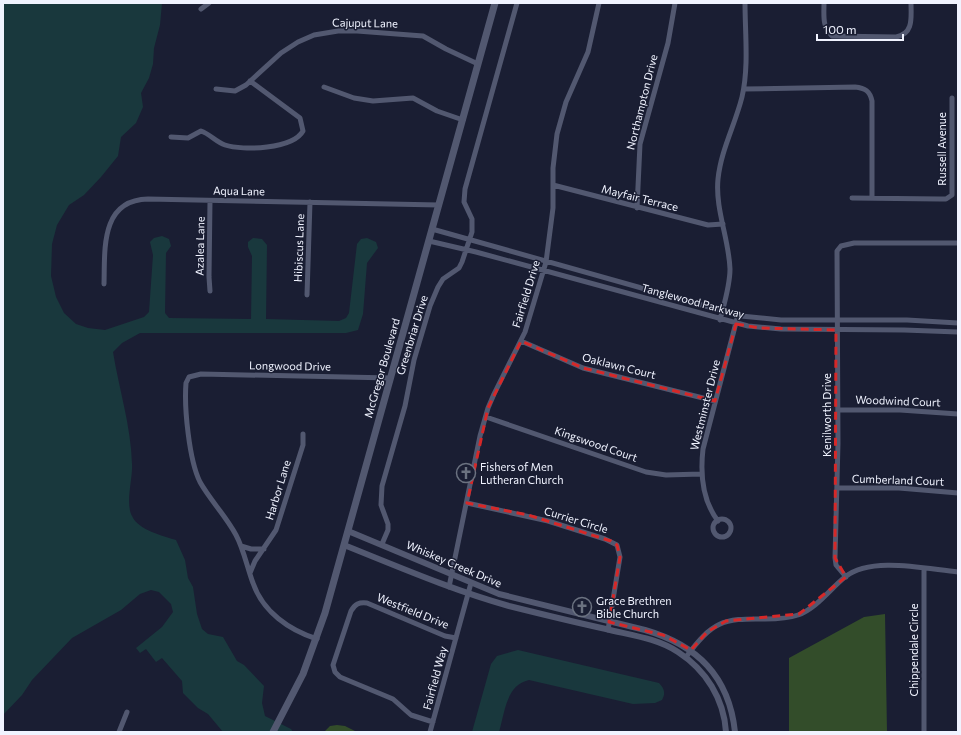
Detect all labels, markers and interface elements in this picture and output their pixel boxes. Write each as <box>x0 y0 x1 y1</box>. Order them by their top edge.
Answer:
street label: Cajuput Lane <box>332 15 398 30</box>
scale bar <box>817 16 903 42</box>
text: 100 m <box>823 22 857 36</box>
street label: Northampton Drive <box>623 53 660 151</box>
street label: Russell Avenue <box>935 112 948 186</box>
street label: Mayfair Terrace <box>600 182 680 213</box>
street label: Aqua Lane <box>213 184 265 197</box>
street label: Hibiscus Lane <box>291 213 306 282</box>
street label: Azalea Lane <box>192 216 207 276</box>
street label: Fairfield Drive <box>509 258 542 329</box>
street label: Tanglewood Parkway <box>640 281 746 321</box>
street label: Greenbriar Drive <box>393 293 430 376</box>
street label: McGregor Boulevard <box>361 317 402 419</box>
street label: Oaklawn Court <box>581 350 658 381</box>
street label: Longwood Drive <box>249 358 331 373</box>
street label: Westminster Drive <box>687 358 722 451</box>
street label: Kenilworth Drive <box>820 373 833 457</box>
street label: Woodwind Court <box>855 393 941 409</box>
street label: Kingswood Court <box>553 423 640 464</box>
street label: Harbor Lane <box>262 458 293 521</box>
place label: Fishers of Men Lutheran Church <box>480 460 563 486</box>
church icon: Fishers of Men Lutheran Church <box>455 462 477 484</box>
street label: Cumberland Court <box>852 471 945 488</box>
street label: Currier Circle <box>543 504 610 535</box>
street label: Whiskey Creek Drive <box>404 538 504 590</box>
street label: Westfield Drive <box>375 590 451 631</box>
place label: Grace Brethren Bible Church <box>596 594 672 620</box>
church icon: Grace Brethren Bible Church <box>571 596 593 618</box>
street label: Chippendale Circle <box>907 603 920 697</box>
street label: Fairfield Way <box>420 644 449 711</box>

